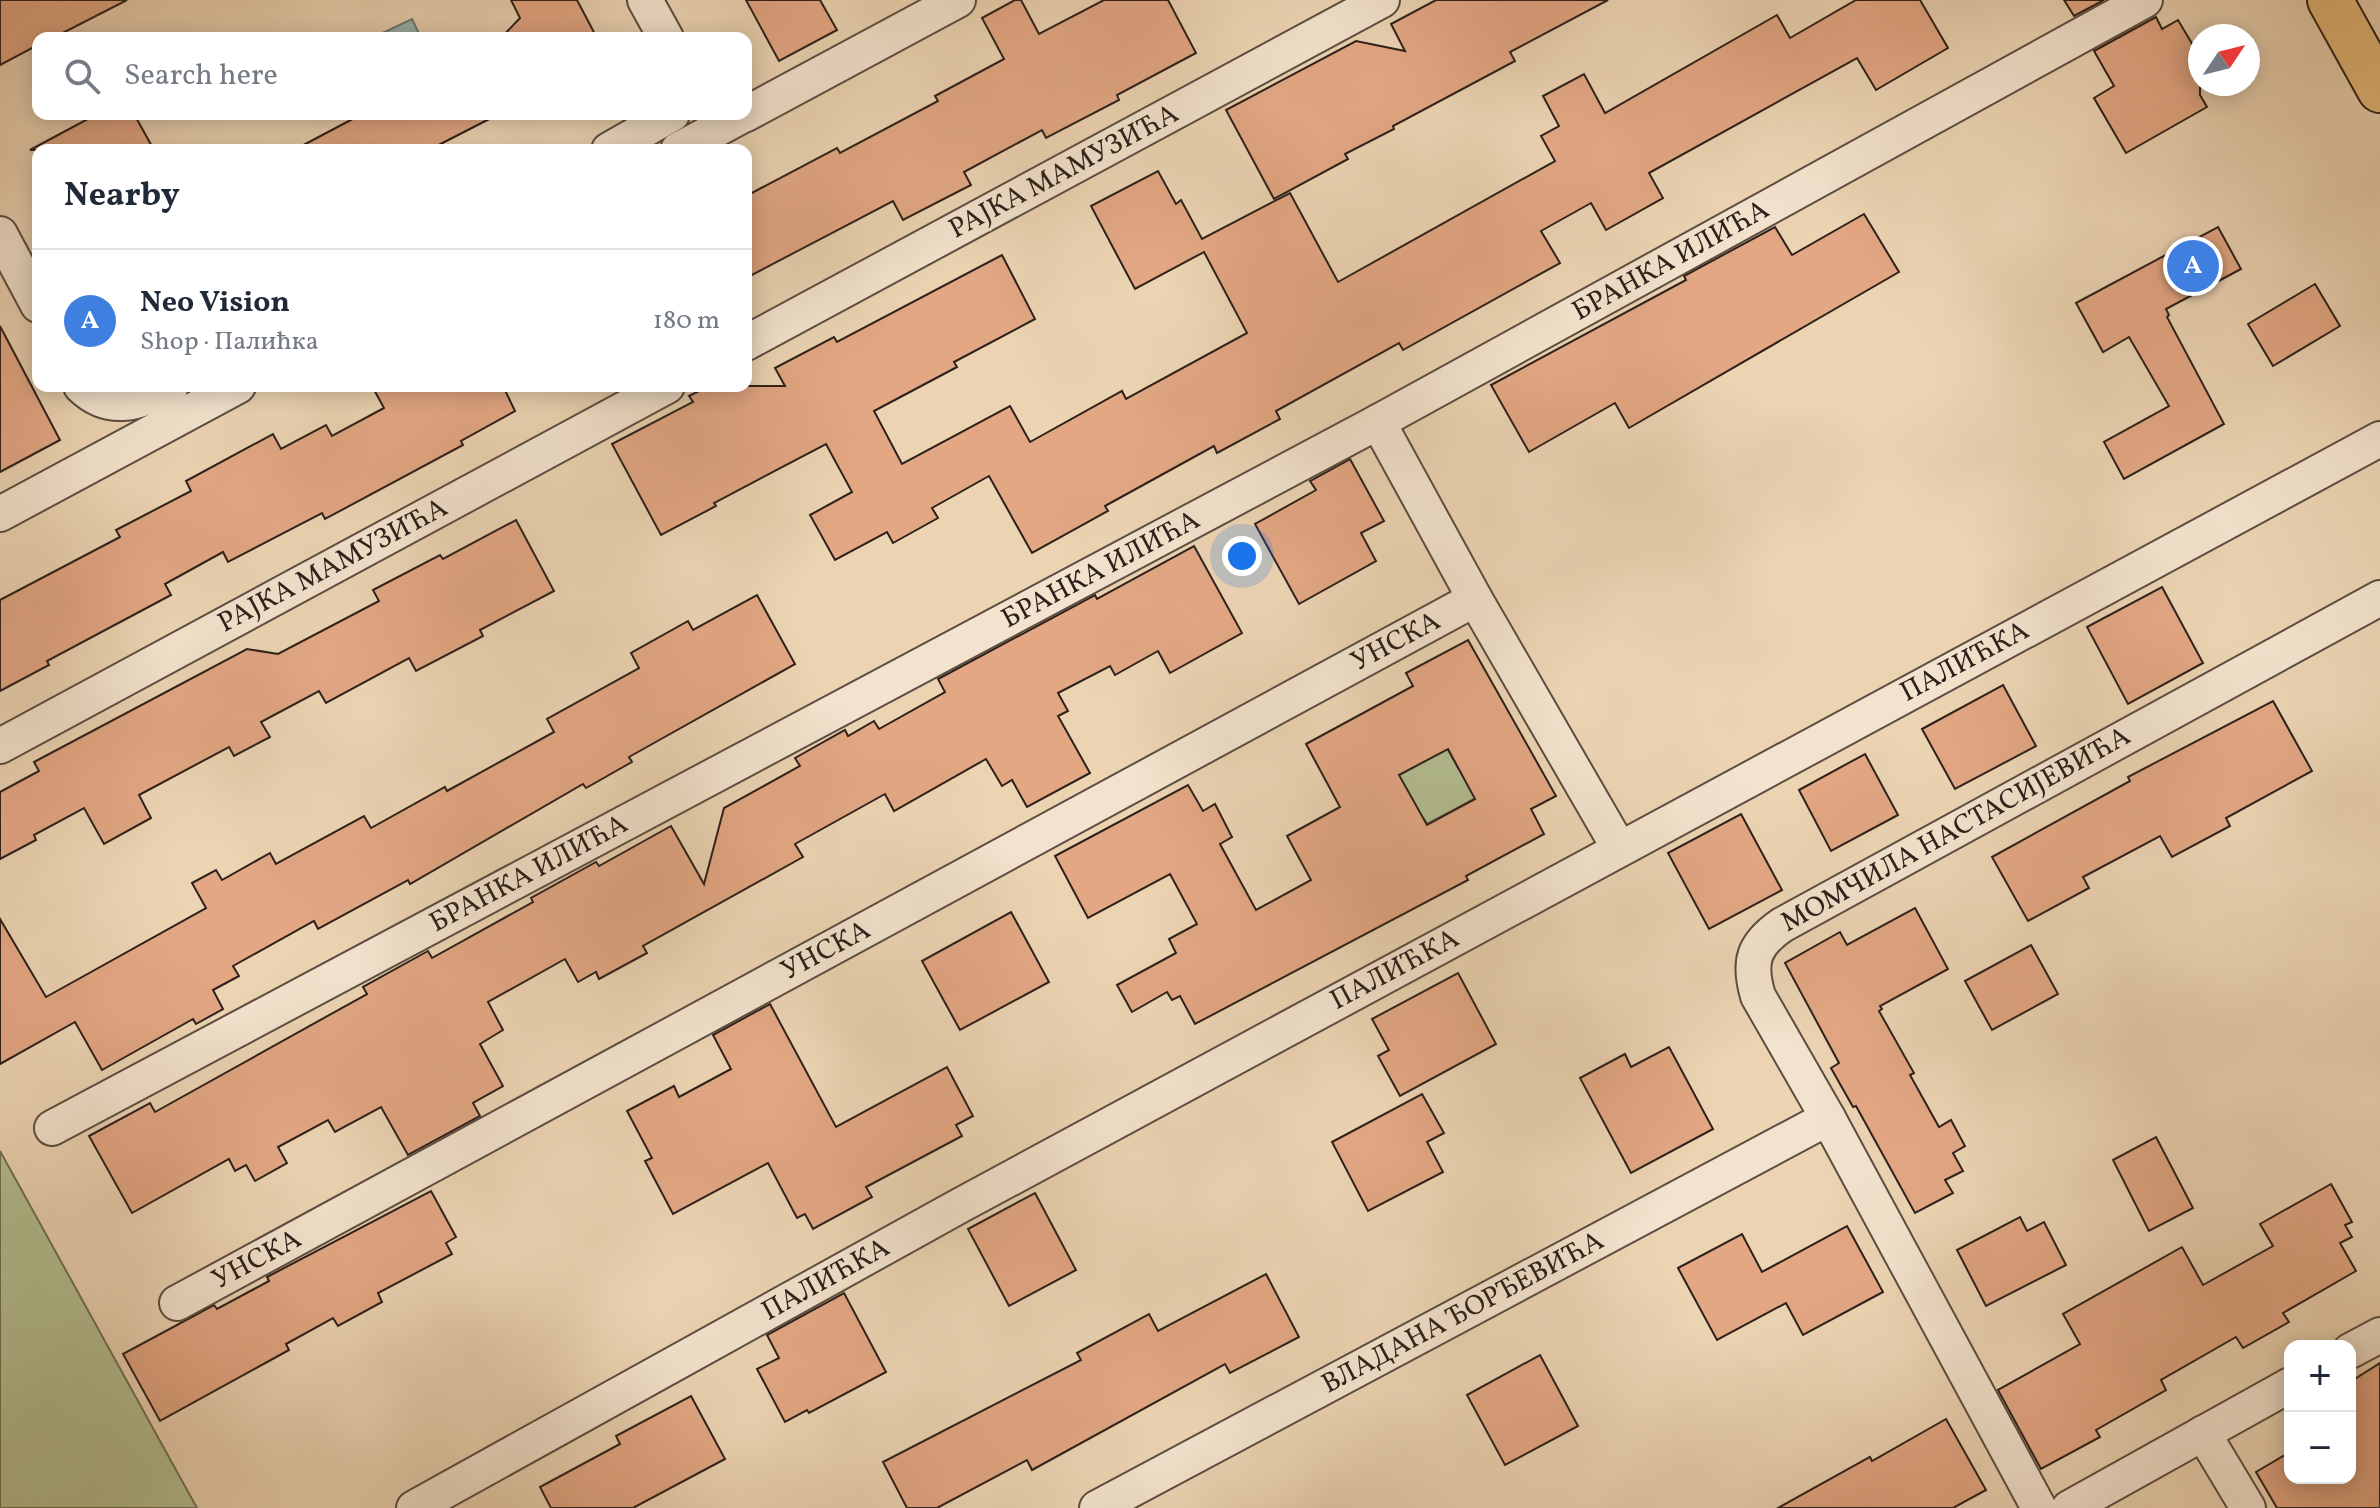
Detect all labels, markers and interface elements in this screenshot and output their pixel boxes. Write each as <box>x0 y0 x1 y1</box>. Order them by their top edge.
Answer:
north arrow <box>2188 24 2260 96</box>
search box <box>32 32 752 120</box>
icon: search <box>60 54 104 98</box>
text: Search here <box>124 55 278 97</box>
street label: РАЈКА МАМУЗИЋА <box>942 95 1186 249</box>
text: Nearby <box>64 173 180 220</box>
street label: БРАНКА ИЛИЋА <box>1566 191 1777 331</box>
pin: A <box>2167 236 2219 296</box>
text: Neo Vision <box>140 282 290 324</box>
text: A <box>81 303 99 339</box>
text: 180 m <box>653 303 720 339</box>
text: Shop · Палићка <box>140 324 319 360</box>
street label: РАЈКА МАМУЗИЋА <box>211 489 455 643</box>
street label: БРАНКА ИЛИЋА <box>995 501 1207 639</box>
your location <box>1222 536 1262 576</box>
street label: УНСКА <box>1344 602 1448 682</box>
street label: ПАЛИЋКА <box>1894 612 2037 712</box>
street label: МОМЧИЛА НАСТАСИЈЕВИЋА <box>1774 717 2138 943</box>
street label: БРАНКА ИЛИЋА <box>423 805 635 943</box>
street label: УНСКА <box>774 911 878 991</box>
street label: ПАЛИЋКА <box>1324 920 1467 1020</box>
street label: УНСКА <box>205 1220 309 1300</box>
street label: ВЛАДАНА ЂОРЂЕВИЋА <box>1315 1222 1611 1404</box>
street label: ПАЛИЋКА <box>755 1229 897 1331</box>
map controls <box>2284 1340 2356 1484</box>
button: + <box>2284 1340 2356 1412</box>
button: − <box>2284 1412 2356 1484</box>

